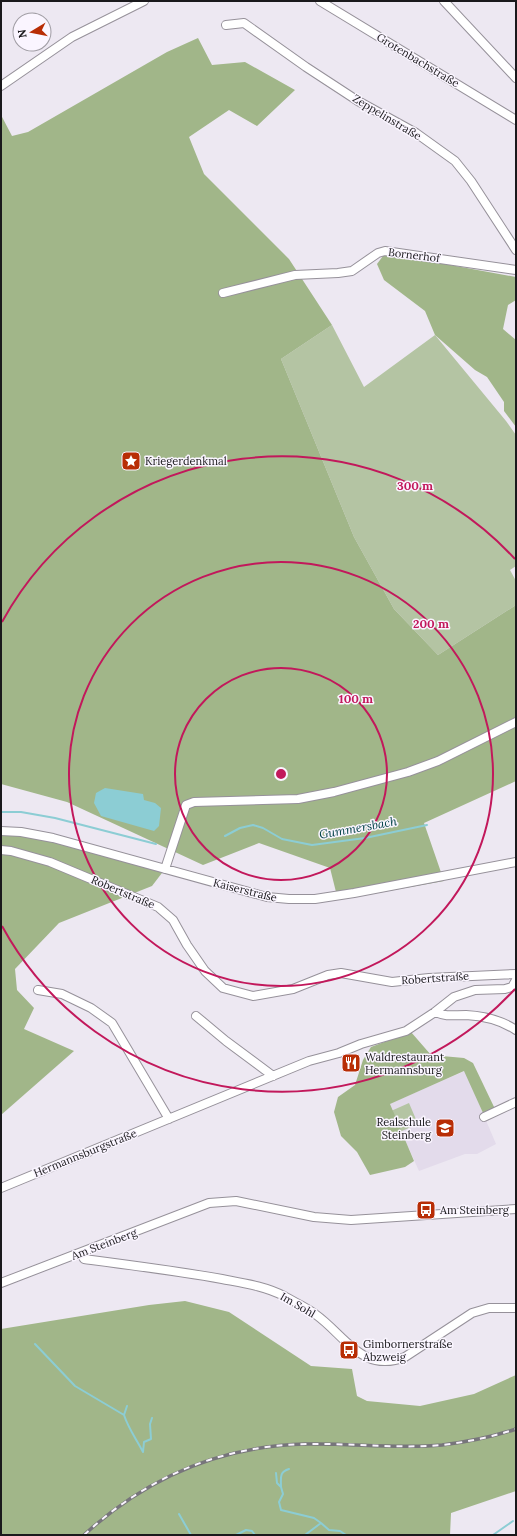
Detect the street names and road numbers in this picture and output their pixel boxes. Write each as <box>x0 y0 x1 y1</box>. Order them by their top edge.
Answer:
street label: Grotenbachstraße <box>374 30 462 90</box>
street label: Zeppelinstraße <box>350 91 424 143</box>
street label: Bornerhof <box>387 245 442 265</box>
street label: Robertstraße <box>89 872 157 912</box>
street label: Kaiserstraße <box>212 875 278 905</box>
street label: Robertstraße <box>401 969 469 987</box>
street label: Hermannsburgstraße <box>31 1126 139 1180</box>
street label: Am Steinberg <box>68 1225 140 1263</box>
street label: Im Sohl <box>278 1289 318 1321</box>

